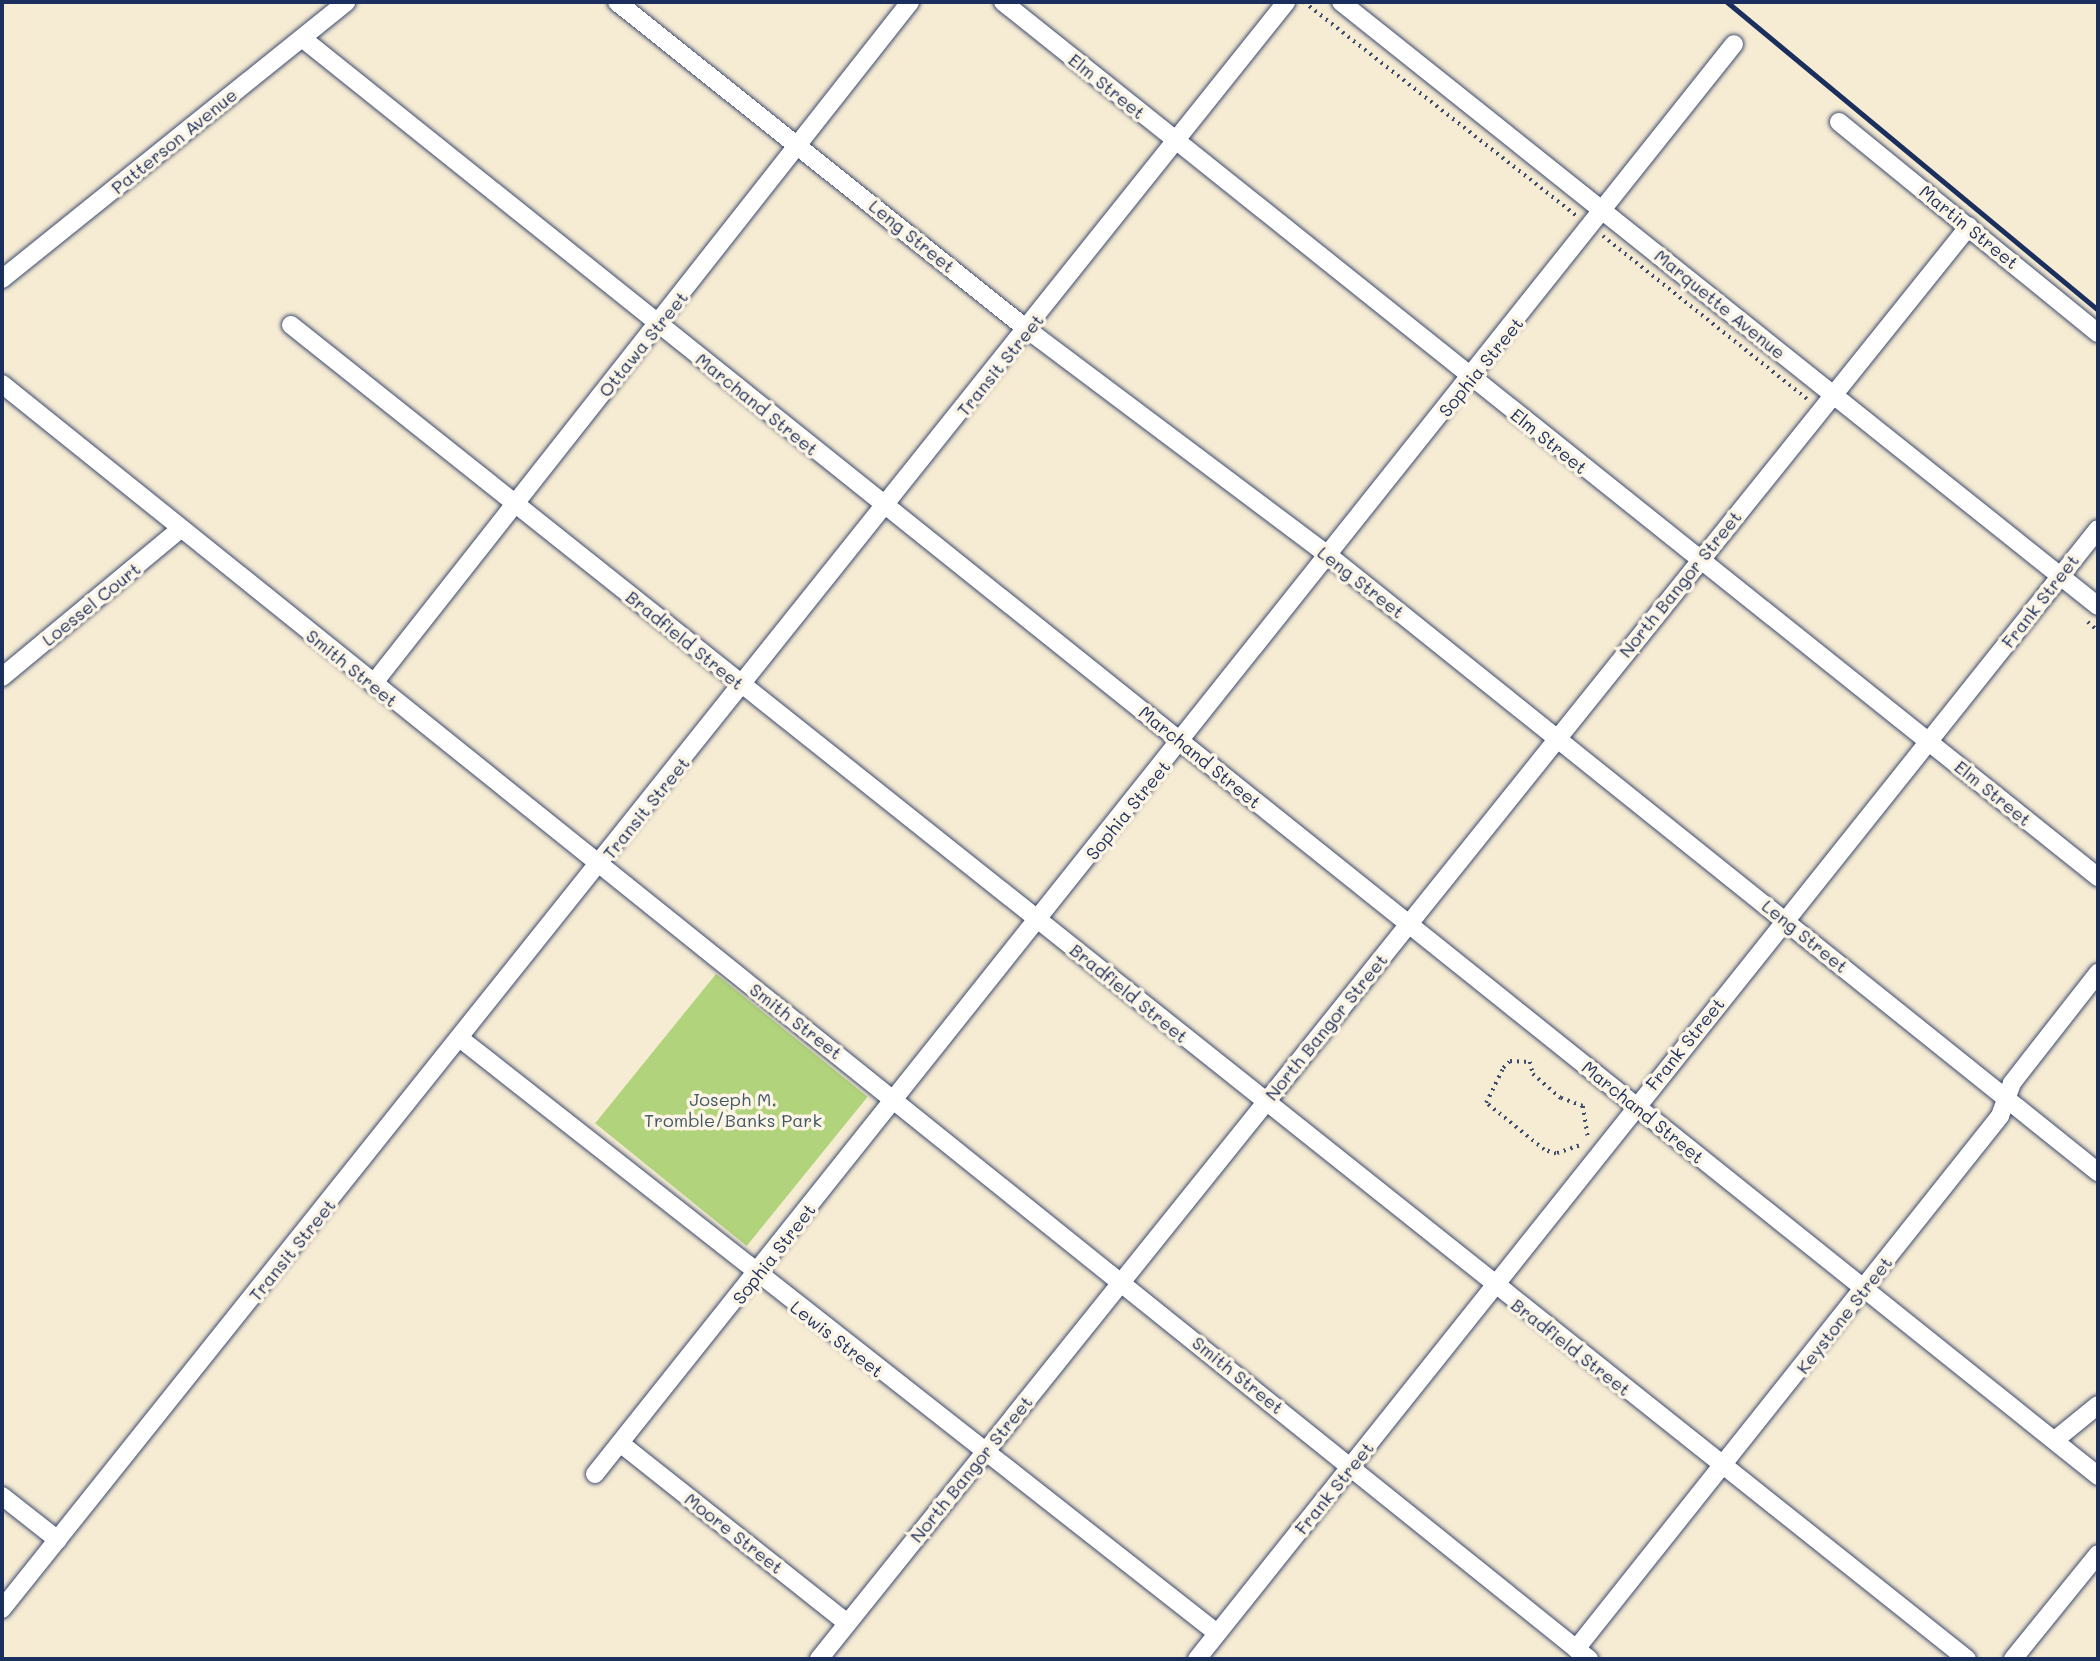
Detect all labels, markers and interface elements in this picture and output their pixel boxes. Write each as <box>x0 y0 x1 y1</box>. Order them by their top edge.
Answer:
street label: Elm Street <box>1064 49 1150 123</box>
street label: Patterson Avenue <box>107 84 241 198</box>
street label: Martin Street <box>1915 181 2023 273</box>
street label: Leng Street <box>865 195 959 277</box>
street label: Marquette Avenue <box>1650 245 1790 363</box>
street label: Ottawa Street <box>594 287 692 401</box>
street label: Transit Street <box>952 309 1048 421</box>
street label: Sophia Street <box>1434 313 1528 421</box>
street label: Marchand Street <box>692 348 822 460</box>
street label: Elm Street <box>1506 404 1592 478</box>
street label: North Bangor Street <box>1614 506 1746 662</box>
street label: Leng Street <box>1313 541 1409 623</box>
street label: Frank Street <box>1997 550 2083 652</box>
street label: Loessel Court <box>37 558 145 650</box>
street label: Bradfield Street <box>622 586 748 694</box>
street label: Smith Street <box>302 625 402 711</box>
street label: Marchand Street <box>1135 701 1265 813</box>
street label: Transit Street <box>598 752 694 864</box>
street label: Sophia Street <box>1081 756 1175 864</box>
street label: Elm Street <box>1950 756 2036 830</box>
street label: Leng Street <box>1758 895 1852 977</box>
street label: Bradfield Street <box>1066 939 1192 1047</box>
street label: North Bangor Street <box>1260 949 1392 1105</box>
street label: Smith Street <box>746 978 846 1064</box>
street label: Frank Street <box>1641 993 1729 1095</box>
street label: Marchand Street <box>1578 1056 1708 1168</box>
park label: Joseph M. Tromble/Banks Park <box>644 1089 822 1132</box>
street label: Transit Street <box>244 1194 340 1306</box>
street label: Sophia Street <box>728 1199 820 1309</box>
street label: Keystone Street <box>1791 1252 1897 1378</box>
street label: Bradfield Street <box>1507 1294 1635 1400</box>
street label: Lewis Street <box>786 1296 888 1382</box>
street label: Smith Street <box>1188 1332 1288 1418</box>
street label: North Bangor Street <box>905 1391 1037 1547</box>
street label: Frank Street <box>1290 1437 1378 1539</box>
street label: Moore Street <box>680 1488 788 1578</box>

